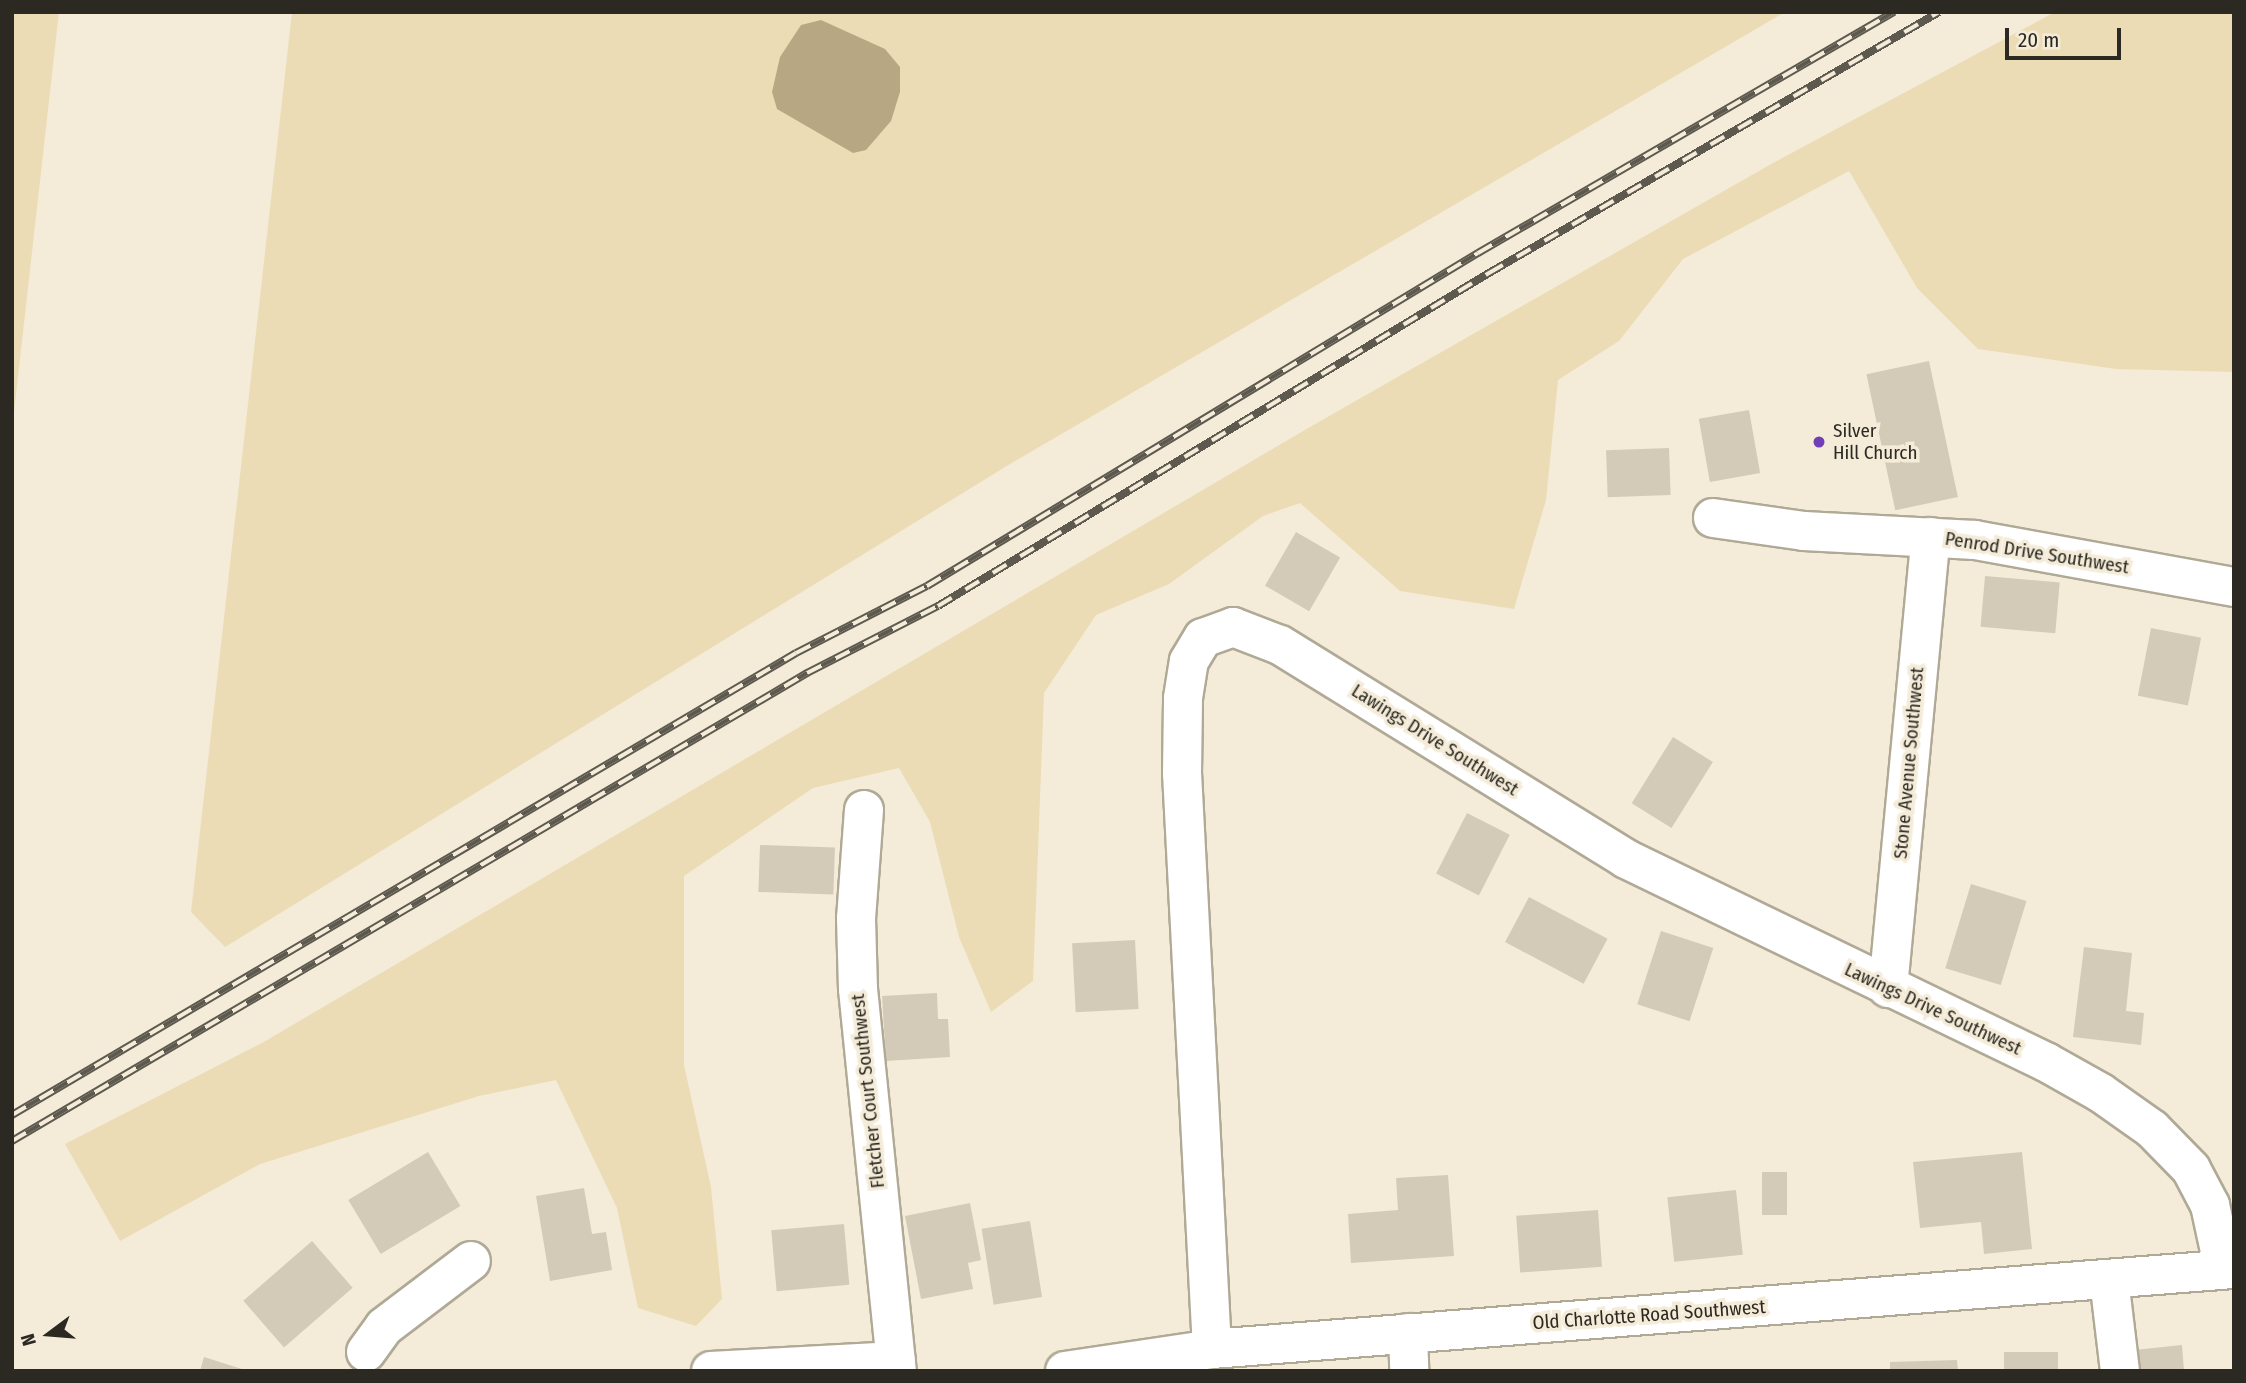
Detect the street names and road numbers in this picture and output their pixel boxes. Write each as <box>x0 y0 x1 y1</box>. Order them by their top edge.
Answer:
street label: Penrod Drive Southwest <box>1943 527 2131 579</box>
street label: Stone Avenue Southwest <box>1889 666 1929 860</box>
street label: Lawings Drive Southwest <box>1347 679 1523 801</box>
street label: Lawings Drive Southwest <box>1841 958 2025 1060</box>
street label: Fletcher Court Southwest <box>846 993 890 1189</box>
street label: Old Charlotte Road Southwest <box>1532 1295 1766 1335</box>

